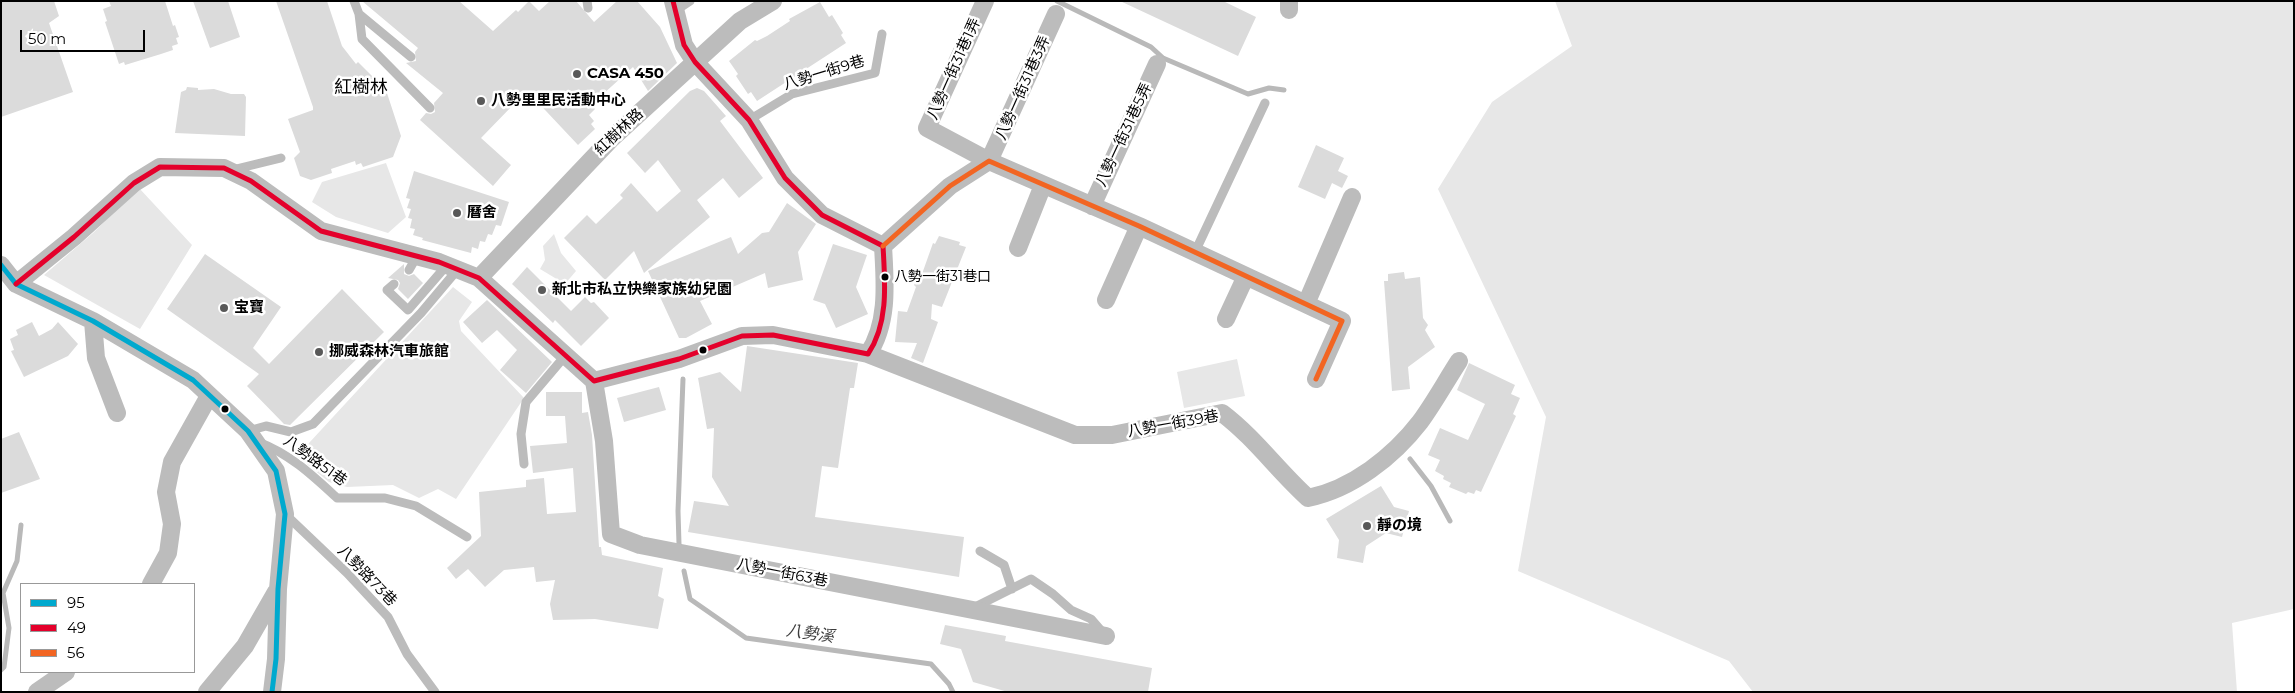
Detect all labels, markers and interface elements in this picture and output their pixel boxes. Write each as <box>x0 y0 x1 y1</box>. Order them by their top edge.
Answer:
street label: 八勢一街31巷1弄 <box>924 15 984 123</box>
scale bar <box>22 20 148 52</box>
text: 50 m <box>28 29 66 48</box>
street label: 八勢一街31巷3弄 <box>992 33 1054 143</box>
street label: 八勢一街9巷 <box>781 52 867 94</box>
place label: CASA 450 <box>587 65 664 83</box>
marker: CASA 450 <box>571 68 583 80</box>
district label: 紅樹林 <box>334 77 388 99</box>
street label: 八勢一街31巷5弄 <box>1092 80 1156 190</box>
place label: 八勢里里民活動中心 <box>491 92 626 110</box>
marker: 八勢里里民活動中心 <box>475 95 487 107</box>
street label: 紅樹林路 <box>591 105 647 159</box>
place label: 曆舍 <box>467 204 497 222</box>
marker: 曆舍 <box>451 207 463 219</box>
place label: 八勢一街31巷口 <box>894 269 991 285</box>
marker: 八勢一街31巷口 <box>880 272 890 282</box>
place label: 新北市私立快樂家族幼兒園 <box>552 281 732 299</box>
marker: 新北市私立快樂家族幼兒園 <box>536 284 548 296</box>
place label: 宝寶 <box>234 299 264 317</box>
marker: 宝寶 <box>218 302 230 314</box>
place label: 挪威森林汽車旅館 <box>329 343 449 361</box>
unlabelled marker <box>698 345 708 355</box>
marker: 挪威森林汽車旅館 <box>313 346 325 358</box>
unlabelled marker <box>220 404 230 414</box>
street label: 八勢一街39巷 <box>1126 407 1220 441</box>
street label: 八勢路51巷 <box>280 432 350 490</box>
place label: 靜の境 <box>1377 517 1422 535</box>
marker: 靜の境 <box>1361 520 1373 532</box>
street label: 八勢路73巷 <box>334 542 400 610</box>
street label: 八勢一街63巷 <box>735 555 829 591</box>
legend <box>20 583 195 673</box>
text: 95 <box>67 593 85 612</box>
text: 49 <box>67 618 86 637</box>
water label: 八勢溪 <box>785 621 835 647</box>
text: 56 <box>67 643 85 662</box>

